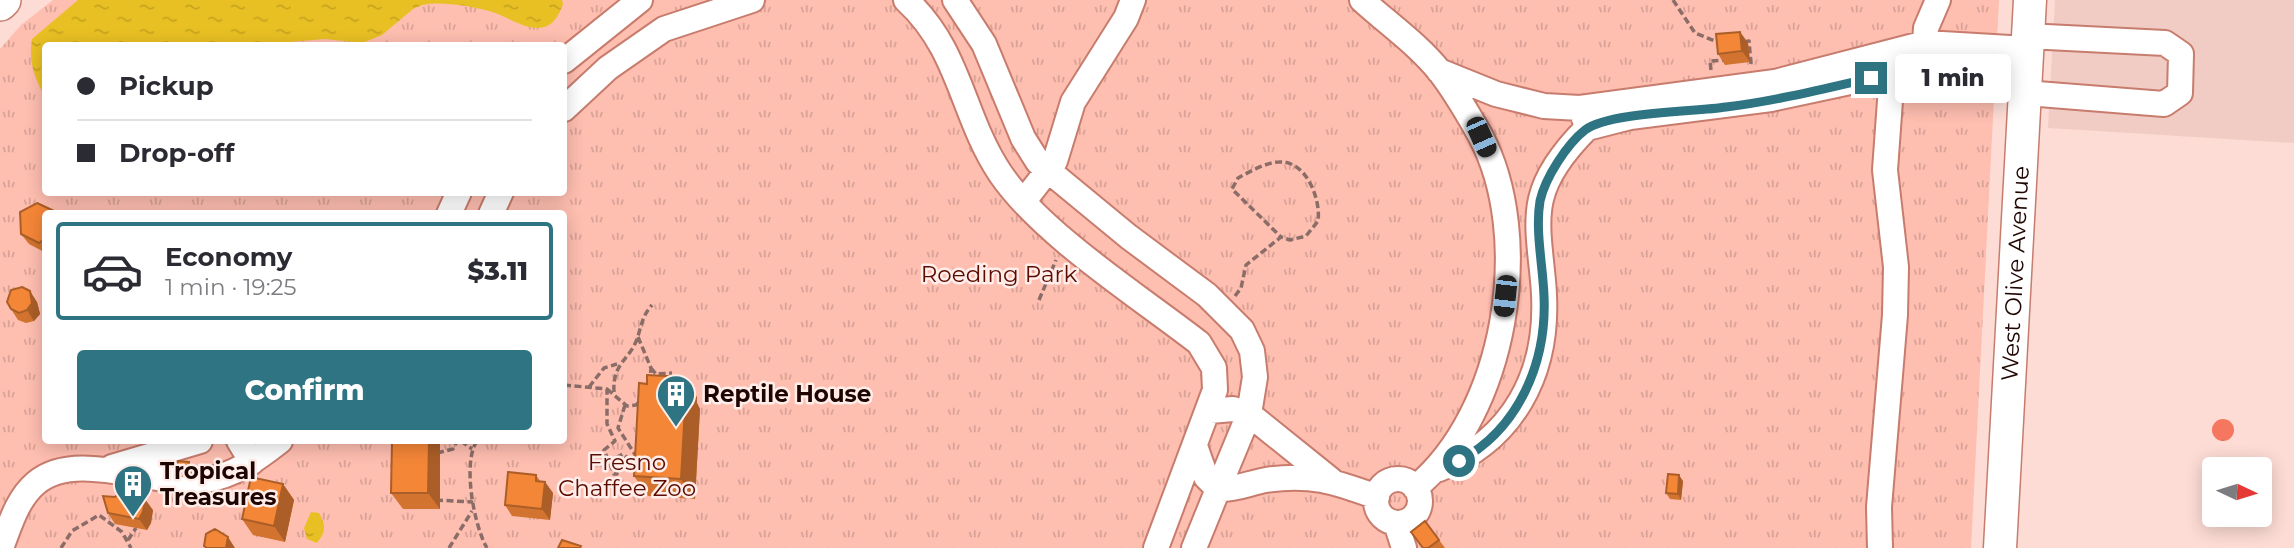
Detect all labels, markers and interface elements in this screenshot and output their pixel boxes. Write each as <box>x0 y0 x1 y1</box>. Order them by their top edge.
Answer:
callout: 1 min <box>1896 54 2011 102</box>
route end <box>1855 62 1887 94</box>
text: 1 min <box>1921 64 1985 92</box>
text: Pickup <box>119 70 214 102</box>
car <box>1463 114 1500 160</box>
text: Drop-off <box>119 137 234 169</box>
street label: West Olive Avenue <box>1995 165 2035 382</box>
icon: car <box>81 240 144 303</box>
text: Economy <box>165 241 292 273</box>
text: $3.11 <box>468 255 528 287</box>
park label: Roeding Park <box>921 260 1078 288</box>
text: 1 min · 19:25 <box>165 273 297 301</box>
car <box>1493 274 1518 318</box>
button: Confirm <box>77 350 532 430</box>
building icon: Reptile House <box>655 373 697 428</box>
place label: Reptile House <box>703 380 871 408</box>
route start <box>1443 445 1475 477</box>
park label: Fresno Chaffee Zoo <box>558 448 696 502</box>
place label: Tropical Treasures <box>160 457 276 511</box>
north arrow <box>2202 457 2272 527</box>
map controls <box>2202 457 2272 527</box>
building icon: Tropical Treasures <box>112 463 154 518</box>

